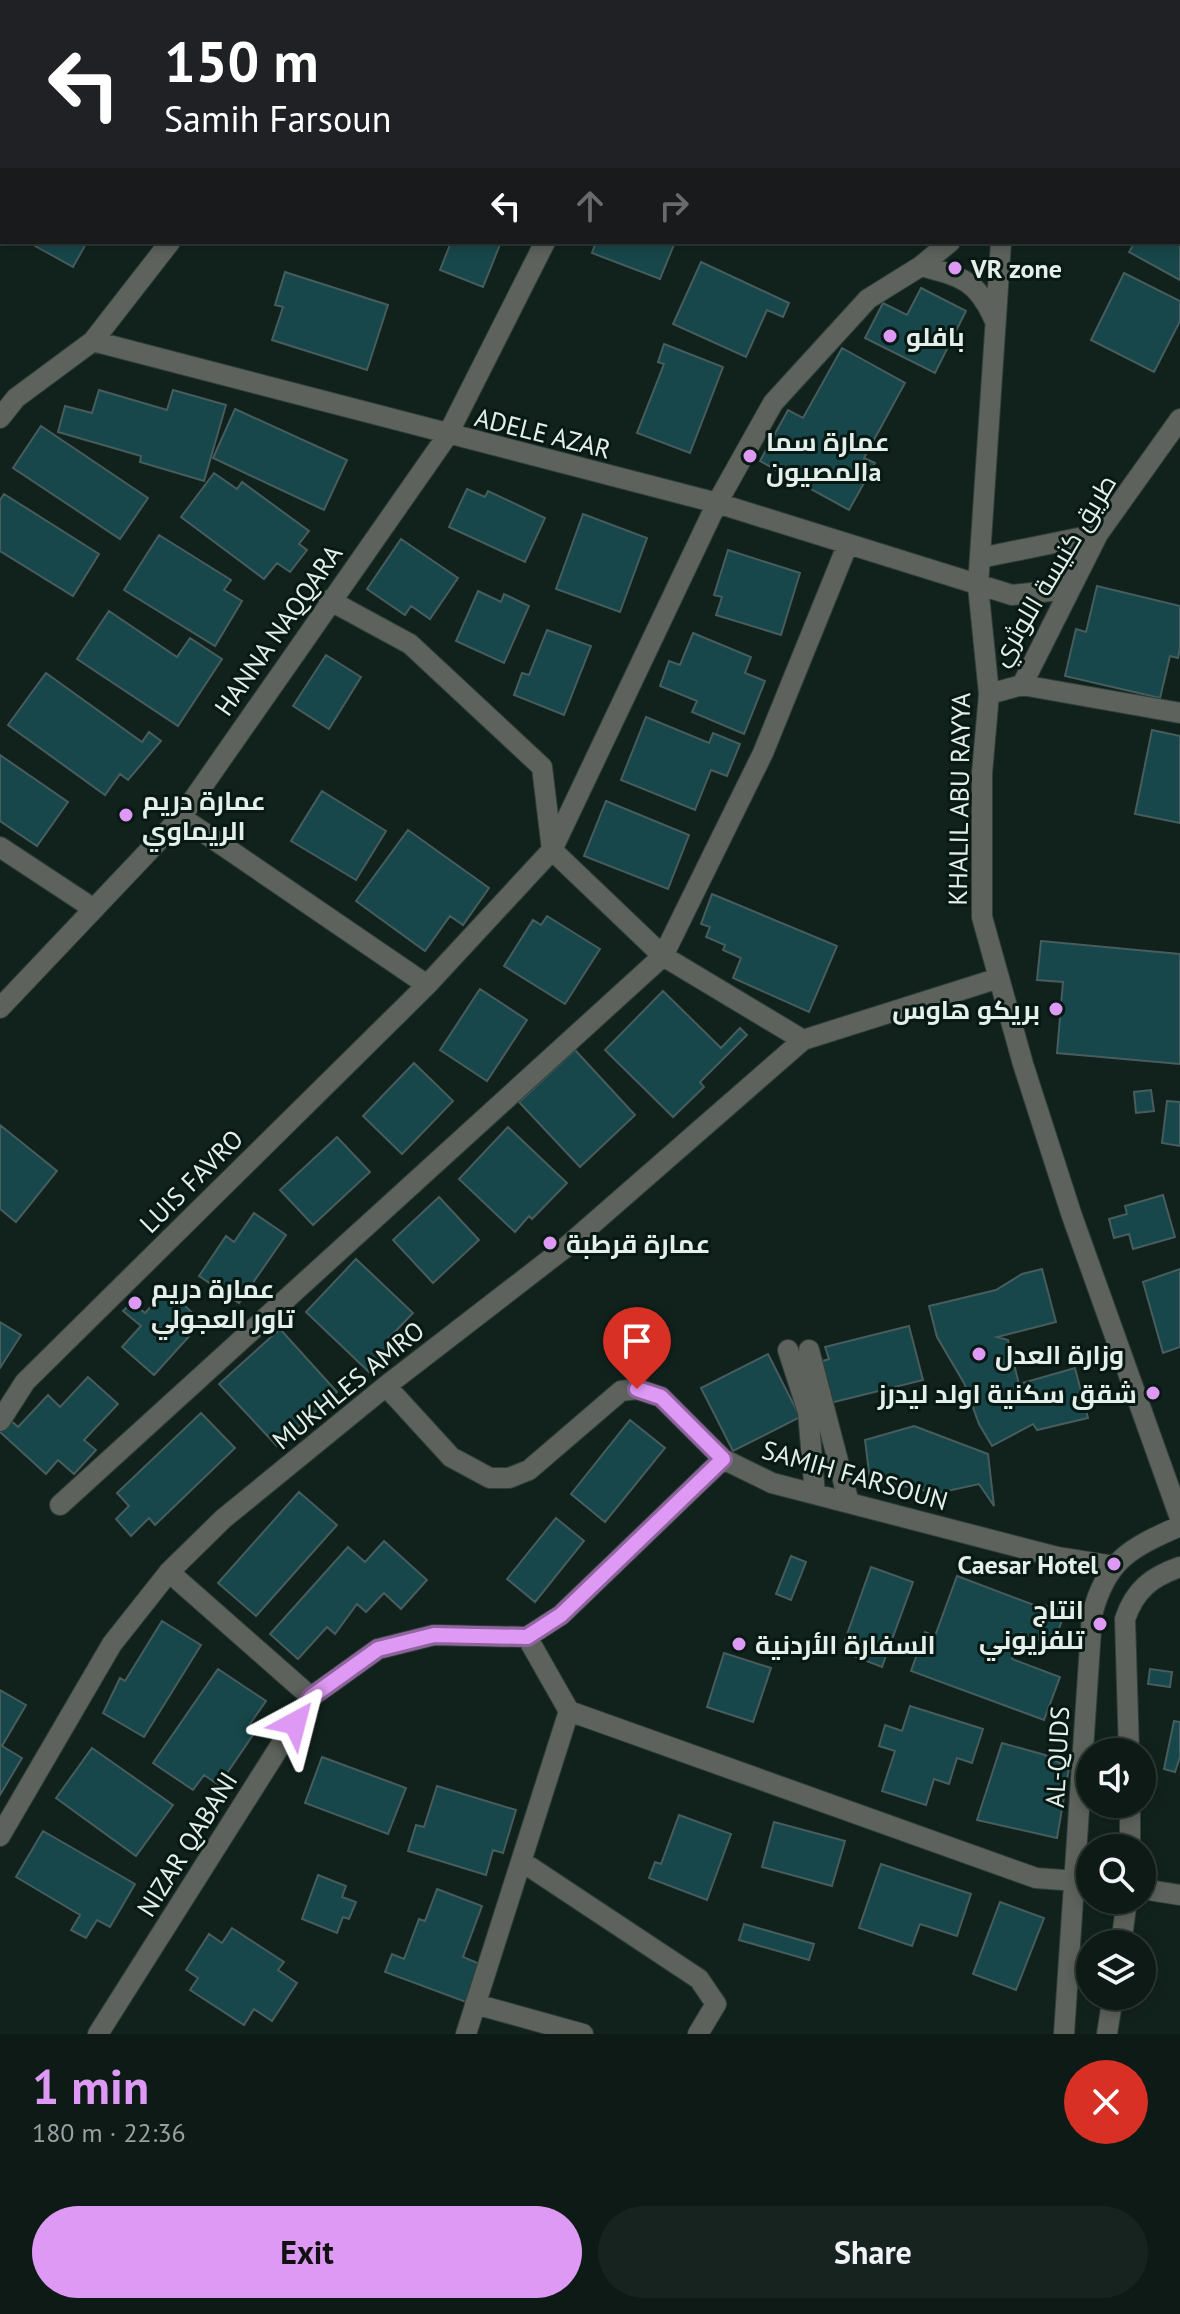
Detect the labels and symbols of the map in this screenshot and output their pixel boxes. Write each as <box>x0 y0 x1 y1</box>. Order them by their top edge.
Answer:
place label: VR zone <box>970 252 1062 285</box>
marker: VR zone <box>946 259 964 277</box>
place label: بافلو <box>906 320 965 353</box>
marker: بافلو <box>881 327 899 345</box>
street label: ADELE AZAR <box>472 400 614 466</box>
place label: عمارة سما المصيونa <box>766 425 890 488</box>
marker: عمارة سما المصيونa <box>741 447 759 465</box>
street label: طريق كنيسة اللوثري <box>983 468 1127 674</box>
street label: HANNA NAQQARA <box>207 538 349 722</box>
street label: KHALIL ABU RAYYA <box>941 692 977 906</box>
place label: عمارة دريم الريماوي <box>142 784 266 852</box>
marker: عمارة دريم الريماوي <box>117 806 135 824</box>
place label: بريكو هاوس <box>892 993 1040 1026</box>
marker: بريكو هاوس <box>1047 1000 1065 1018</box>
street label: LUIS FAVRO <box>132 1122 250 1240</box>
place label: عمارة قرطبة <box>566 1227 710 1260</box>
marker: عمارة قرطبة <box>541 1234 559 1252</box>
place label: عمارة دريم تاور العجولي <box>151 1272 295 1340</box>
marker: عمارة دريم تاور العجولي <box>126 1294 144 1312</box>
pin <box>603 1307 671 1389</box>
street label: MUKHLES AMRO <box>265 1314 431 1456</box>
place label: وزارة العدل <box>995 1338 1124 1371</box>
marker: وزارة العدل <box>970 1345 988 1363</box>
place label: شقق سكنية اولد ليدرز <box>877 1377 1137 1410</box>
marker: شقق سكنية اولد ليدرز <box>1144 1384 1162 1402</box>
street label: SAMIH FARSOUN <box>758 1433 952 1517</box>
place label: Caesar Hotel <box>957 1548 1098 1581</box>
marker: Caesar Hotel <box>1105 1555 1123 1573</box>
place label: انتاج تلفزيوني <box>979 1593 1085 1661</box>
marker: انتاج تلفزيوني <box>1091 1615 1109 1633</box>
place label: السفارة الأردنية <box>755 1628 936 1661</box>
marker: السفارة الأردنية <box>730 1635 748 1653</box>
position arrow <box>253 1681 337 1765</box>
street label: AL-QUDS <box>1038 1705 1076 1809</box>
street label: NIZAR QABANI <box>130 1766 244 1922</box>

